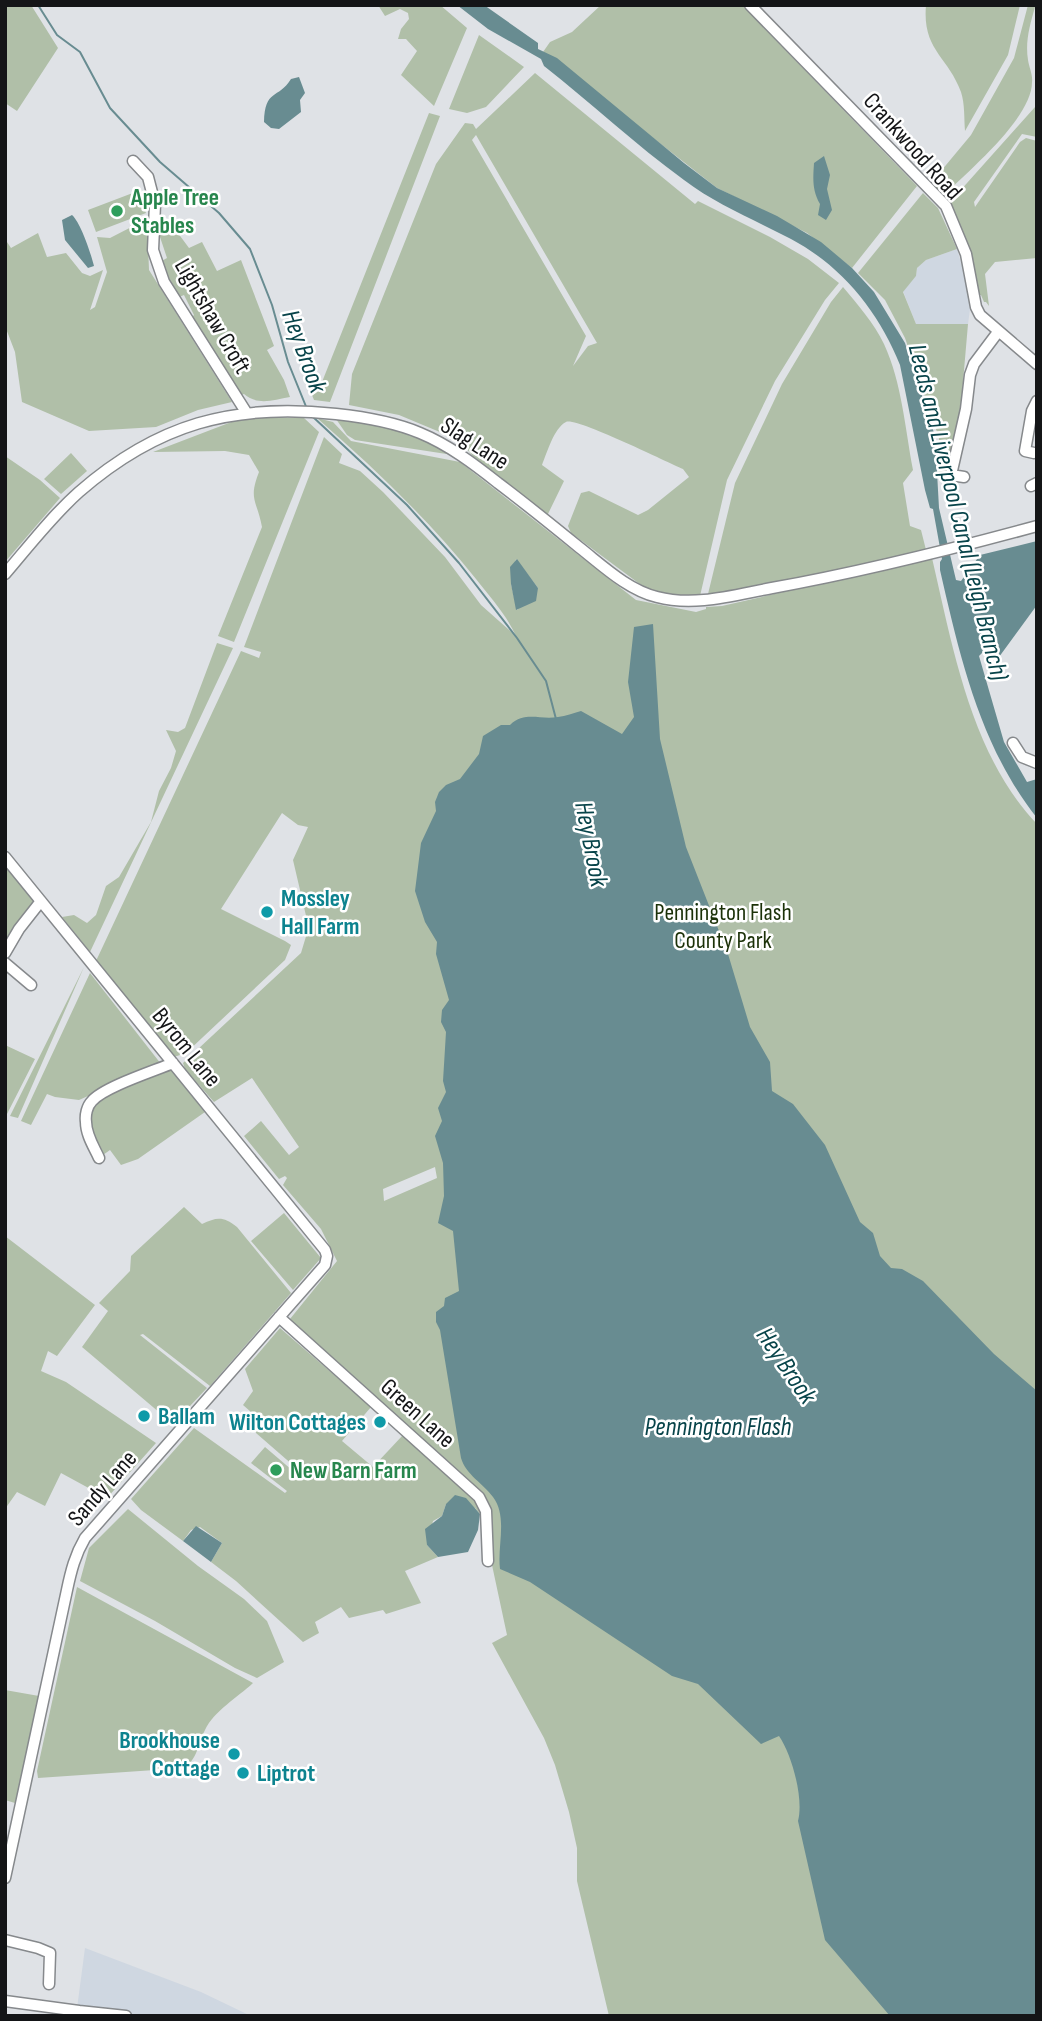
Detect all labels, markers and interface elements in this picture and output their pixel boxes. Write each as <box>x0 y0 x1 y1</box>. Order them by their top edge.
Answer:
street label: Crankwood Road <box>857 87 968 206</box>
place label: Apple Tree Stables <box>130 183 219 240</box>
marker: Apple Tree Stables <box>109 203 125 219</box>
street label: Lightshaw Croft <box>168 254 257 379</box>
water label: Hey Brook <box>274 306 333 398</box>
water label: Leeds and Liverpool Canal (Leigh Branch) <box>901 341 1014 684</box>
street label: Slag Lane <box>435 411 514 476</box>
water label: Hey Brook <box>567 799 614 891</box>
place label: Mossley Hall Farm <box>281 884 359 941</box>
park label: Pennington Flash County Park <box>654 898 792 955</box>
marker: Mossley Hall Farm <box>259 904 275 920</box>
street label: Byrom Lane <box>146 1002 227 1093</box>
water label: Hey Brook <box>749 1322 823 1411</box>
street label: Green Lane <box>375 1373 461 1454</box>
place label: Ballam <box>158 1402 215 1431</box>
marker: Ballam <box>136 1408 152 1424</box>
place label: Wilton Cottages <box>229 1408 366 1437</box>
water label: Pennington Flash <box>645 1412 792 1443</box>
marker: Wilton Cottages <box>372 1414 388 1430</box>
street label: Sandy Lane <box>62 1445 143 1532</box>
place label: New Barn Farm <box>290 1456 417 1485</box>
marker: New Barn Farm <box>268 1462 284 1478</box>
place label: Brookhouse Cottage <box>119 1726 220 1783</box>
marker: Brookhouse Cottage <box>226 1746 242 1762</box>
place label: Liptrot <box>257 1759 315 1788</box>
marker: Liptrot <box>235 1765 251 1781</box>

